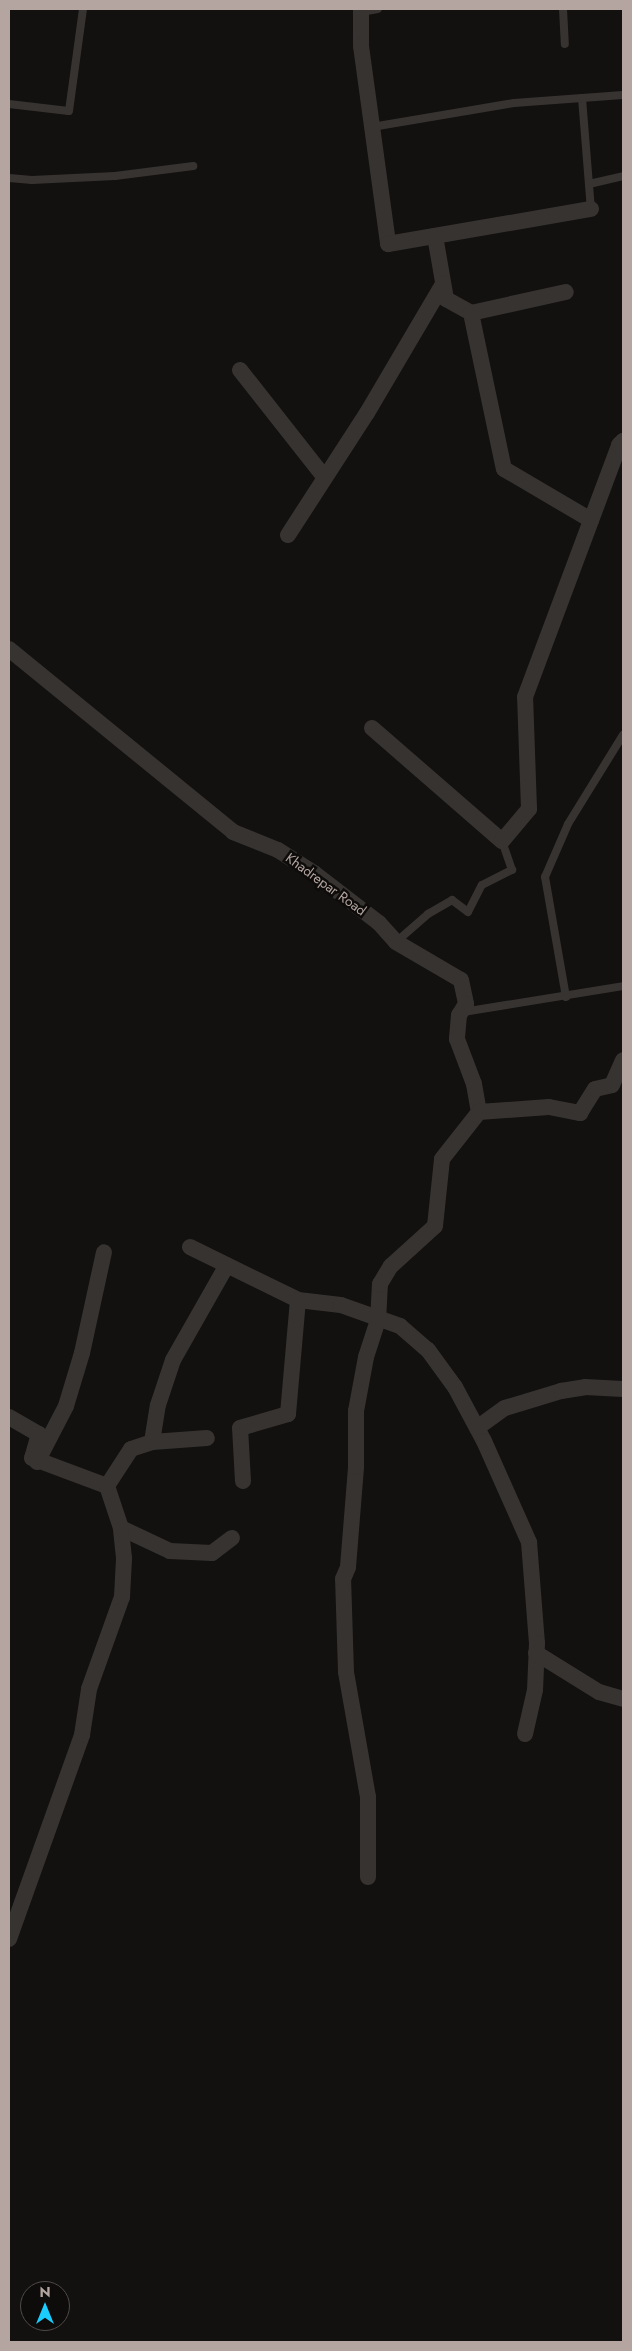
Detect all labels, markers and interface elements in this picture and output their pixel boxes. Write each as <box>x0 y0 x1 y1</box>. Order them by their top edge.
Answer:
street label: Khadrepar Road <box>282 849 370 919</box>
north arrow <box>20 2281 70 2331</box>
text: N <box>39 2282 51 2302</box>

